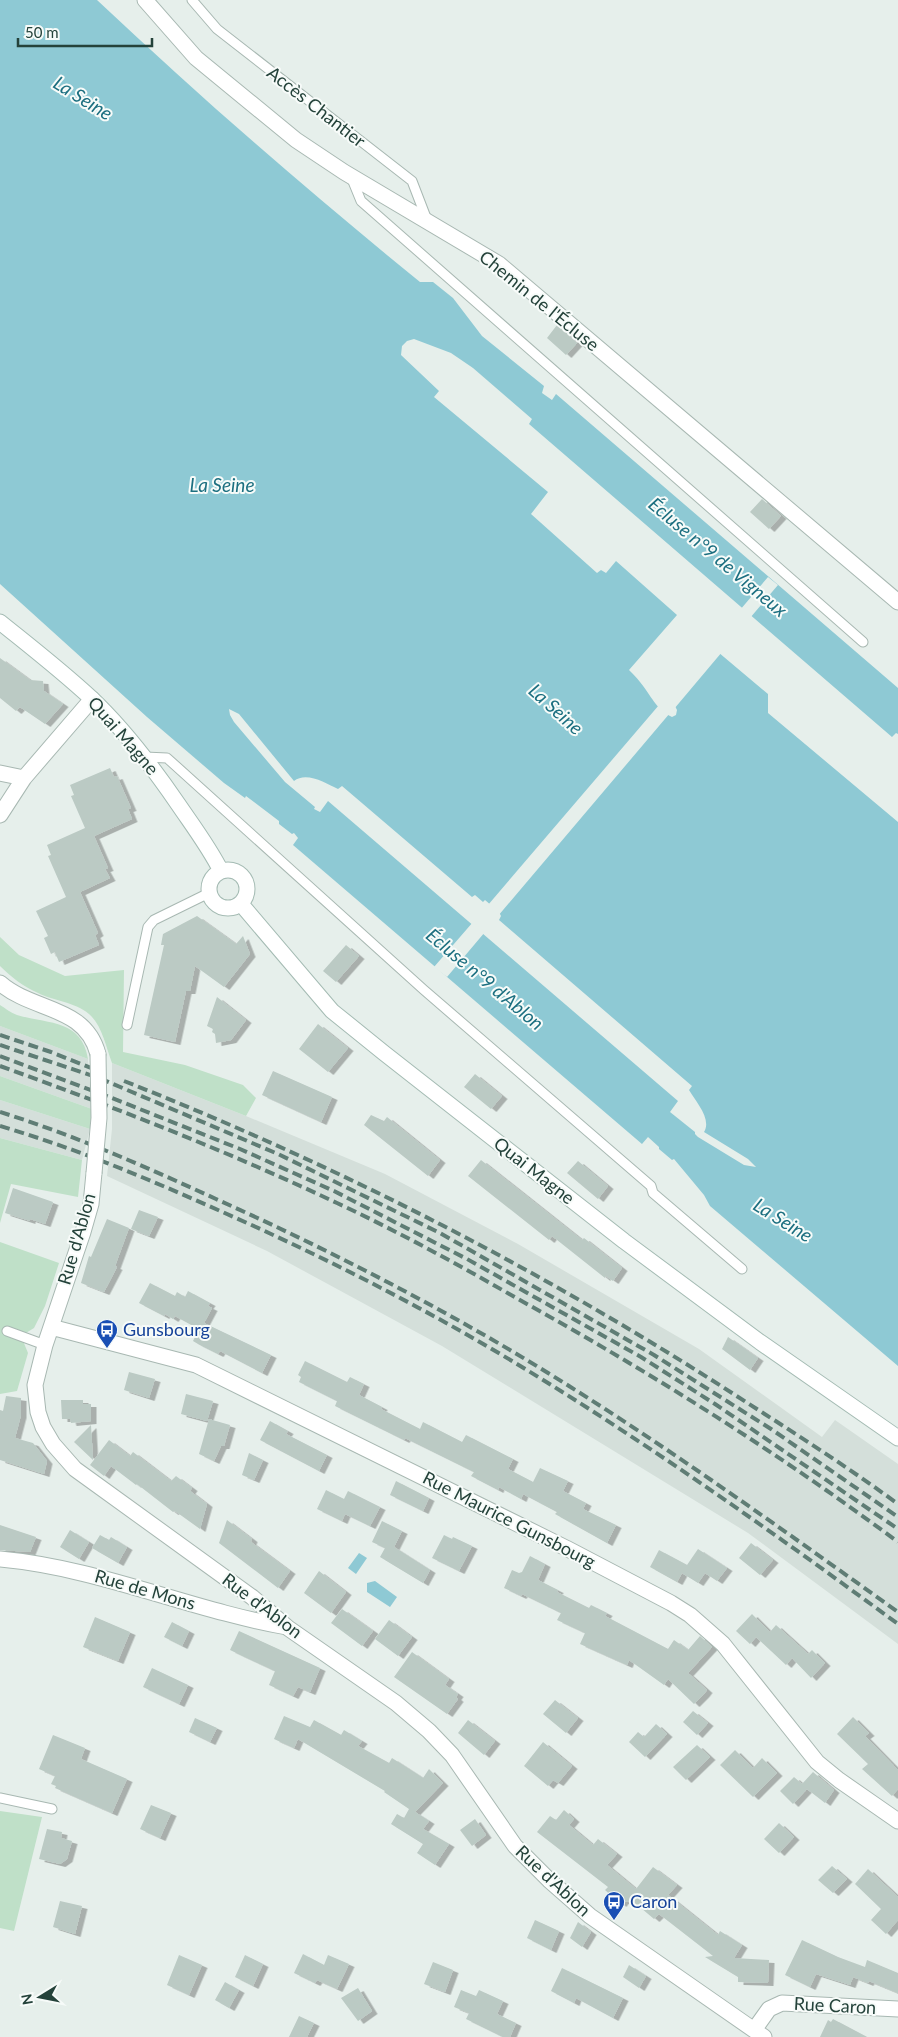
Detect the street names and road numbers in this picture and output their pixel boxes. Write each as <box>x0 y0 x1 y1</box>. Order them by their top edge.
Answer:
street label: Accès Chantier <box>263 61 371 152</box>
street label: Chemin de l'Écluse <box>475 245 604 355</box>
street label: Quai Magne <box>84 692 164 779</box>
street label: Quai Magne <box>490 1132 579 1209</box>
street label: Rue d'Ablon <box>52 1190 100 1287</box>
street label: Rue Maurice Gunsbourg <box>419 1466 599 1572</box>
street label: Rue de Mons <box>92 1564 198 1614</box>
street label: Rue d'Ablon <box>218 1568 307 1642</box>
street label: Rue d'Ablon <box>512 1840 596 1921</box>
street label: Rue Caron <box>793 1992 877 2018</box>

